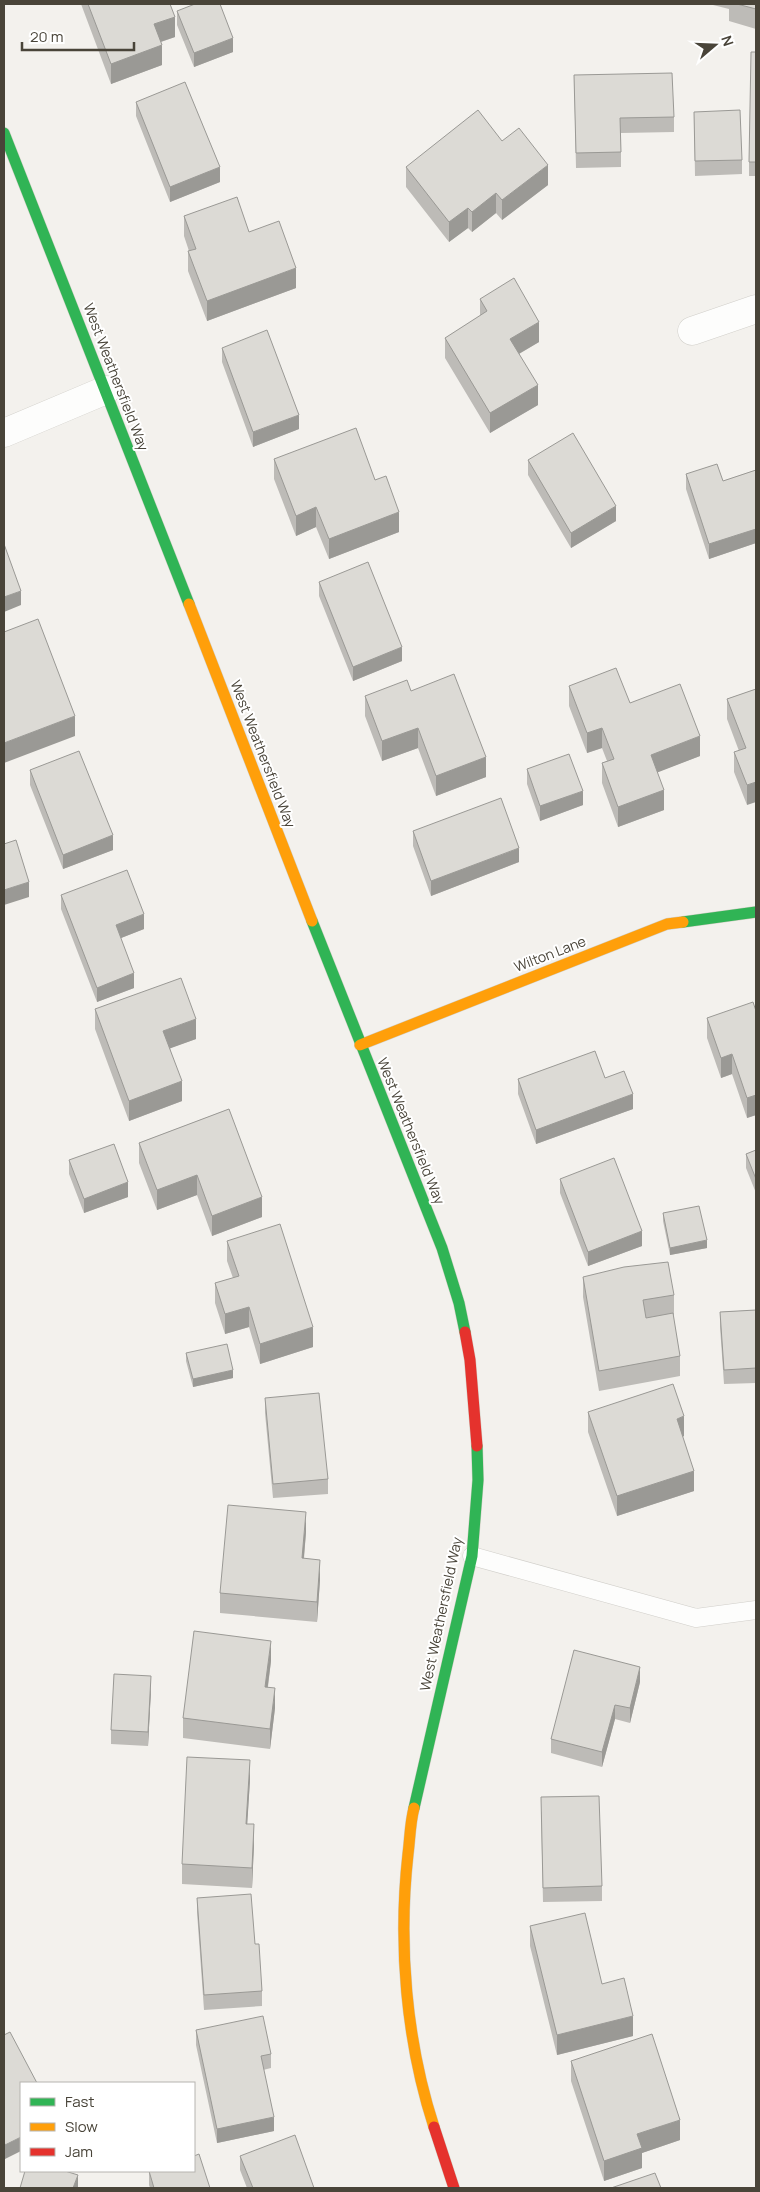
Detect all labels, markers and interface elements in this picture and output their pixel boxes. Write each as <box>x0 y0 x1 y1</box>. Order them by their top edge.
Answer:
scale bar <box>22 20 135 52</box>
north arrow <box>690 20 740 70</box>
text: 20 m <box>30 26 63 47</box>
text: N <box>717 33 738 48</box>
street label: West Weathersfield Way <box>80 300 154 454</box>
street label: West Weathersfield Way <box>227 677 301 831</box>
street label: Wilton Lane <box>511 931 588 976</box>
street label: West Weathersfield Way <box>373 1055 450 1208</box>
street label: West Weathersfield Way <box>415 1535 466 1693</box>
legend <box>20 2082 195 2172</box>
text: Fast <box>65 2091 94 2112</box>
text: Slow <box>65 2116 98 2137</box>
text: Jam <box>65 2141 93 2162</box>

